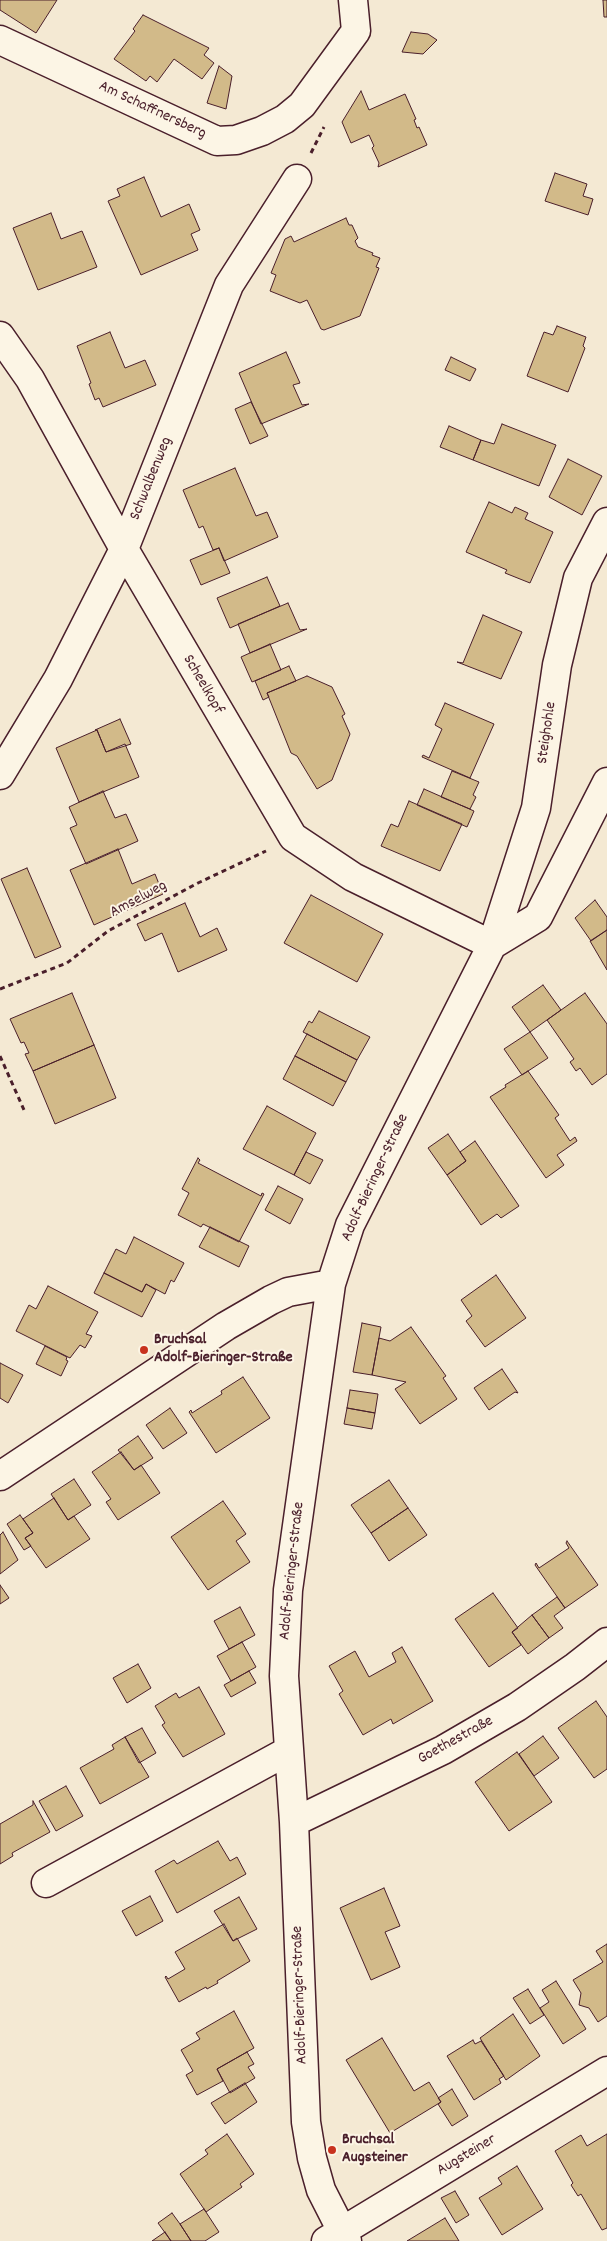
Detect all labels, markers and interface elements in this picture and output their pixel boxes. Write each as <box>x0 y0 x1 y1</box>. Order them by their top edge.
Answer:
street label: Am Schaffnersberg <box>95 78 209 144</box>
street label: Schwalbenweg <box>127 435 177 523</box>
street label: Scheelkopf <box>177 652 227 718</box>
street label: Steighohle <box>534 701 562 765</box>
street label: Amselweg <box>107 877 171 923</box>
street label: Adolf-Bieringer-Straße <box>338 1111 414 1245</box>
place label: Bruchsal Adolf-Bieringer-Straße <box>154 1331 293 1369</box>
marker: Bruchsal Adolf-Bieringer-Straße <box>138 1344 150 1356</box>
street label: Adolf-Bieringer-Straße <box>276 1501 310 1641</box>
street label: Goethestraße <box>415 1712 497 1770</box>
street label: Adolf-Bieringer-Straße <box>289 1925 313 2065</box>
place label: Bruchsal Augsteiner <box>342 2131 408 2169</box>
street label: Augsteiner <box>434 2131 500 2181</box>
marker: Bruchsal Augsteiner <box>326 2144 338 2156</box>

